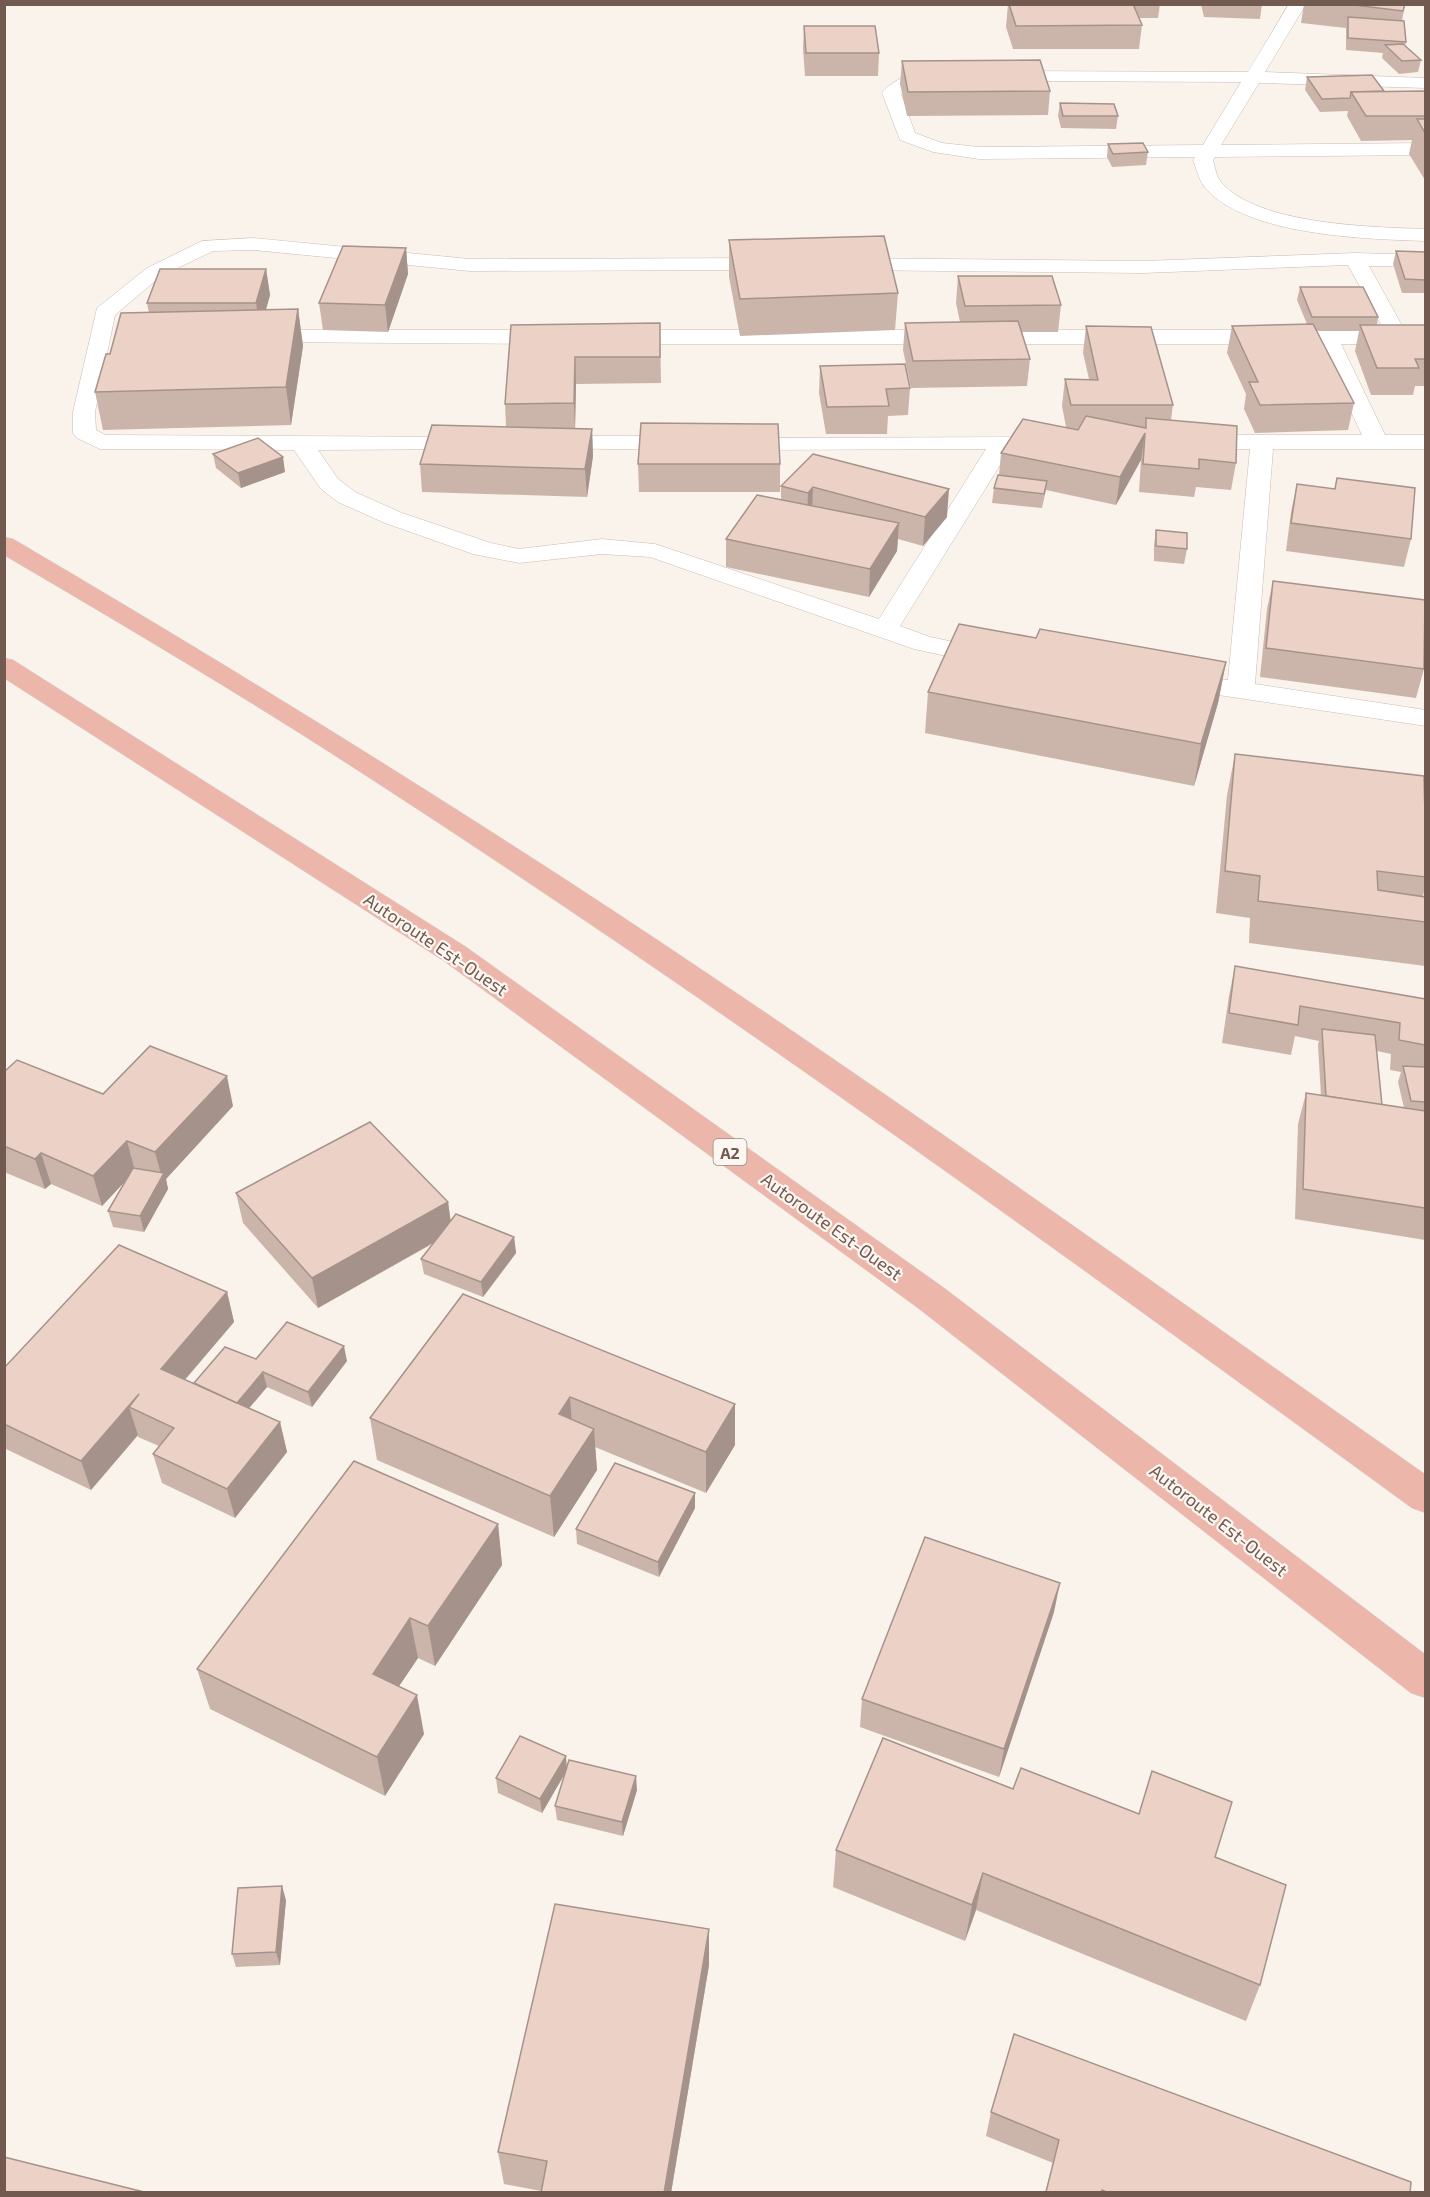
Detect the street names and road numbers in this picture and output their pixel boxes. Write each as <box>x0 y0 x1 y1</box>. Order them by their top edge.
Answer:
street label: Autoroute Est-Ouest <box>360 888 512 1000</box>
road number: A2 <box>714 1139 746 1165</box>
street label: Autoroute Est-Ouest <box>757 1168 907 1285</box>
street label: Autoroute Est-Ouest <box>1146 1459 1292 1581</box>

